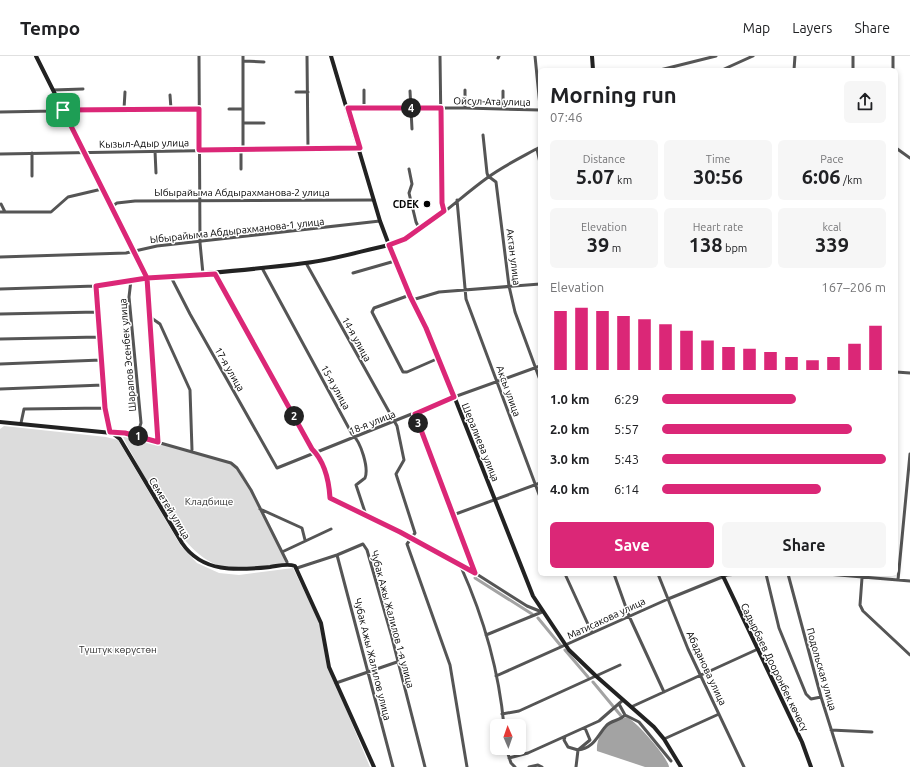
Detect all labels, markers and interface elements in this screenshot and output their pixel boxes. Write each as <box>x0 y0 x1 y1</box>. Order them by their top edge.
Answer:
text: Tempo <box>20 17 80 39</box>
text: Map <box>743 20 770 36</box>
text: Layers <box>792 20 832 36</box>
text: Share <box>854 20 890 36</box>
button: share <box>844 81 886 123</box>
text: Morning run <box>550 82 677 107</box>
pin <box>46 93 80 127</box>
street label: Ойсул-Ата улица <box>453 95 531 108</box>
pin: 4 <box>401 98 421 118</box>
icon: arrive <box>52 99 74 121</box>
text: 4 <box>408 102 414 114</box>
text: 07:46 <box>550 110 583 124</box>
street label: Кызыл-Адыр улица <box>99 137 189 150</box>
text: Distance <box>583 153 625 165</box>
text: Time <box>706 153 730 165</box>
text: Pace <box>820 153 844 165</box>
text: 5.07 <box>576 165 615 188</box>
text: 30:56 <box>693 165 743 188</box>
text: 6:06 <box>802 165 841 188</box>
text: km <box>615 174 632 186</box>
text: /km <box>841 174 862 186</box>
street label: Ыбырайыма Абдырахманова-2 улица <box>154 187 330 198</box>
place label: CDEK <box>393 199 419 210</box>
marker: CDEK <box>422 199 432 209</box>
street label: Ыбырайыма Абдырахманова-1 улица <box>149 216 325 245</box>
text: Elevation <box>581 221 627 233</box>
text: Heart rate <box>693 221 743 233</box>
text: kcal <box>823 221 842 233</box>
street label: Актан улица <box>505 228 522 286</box>
text: 39 <box>587 233 609 256</box>
text: 138 <box>689 233 722 256</box>
text: 339 <box>815 233 849 256</box>
text: m <box>609 242 621 254</box>
text: bpm <box>722 242 747 254</box>
text: Elevation <box>550 280 604 294</box>
text: 167–206 m <box>821 280 886 294</box>
street label: Шарапов Эсенбек улица <box>117 298 138 412</box>
street label: 14-я улица <box>340 315 373 363</box>
street label: 17-я улица <box>212 345 247 393</box>
street label: 15-я улица <box>319 363 352 411</box>
street label: Аксы улица <box>494 364 523 418</box>
text: 1.0 km <box>550 392 589 406</box>
text: 6:29 <box>614 392 639 406</box>
street label: Шералиева улица <box>460 401 501 483</box>
pin: 2 <box>284 406 304 426</box>
street label: 18-я улица <box>347 408 397 437</box>
text: 2 <box>291 410 297 422</box>
pin: 3 <box>408 413 428 433</box>
text: 3 <box>415 417 421 429</box>
text: 2.0 km <box>550 422 589 436</box>
text: 5:57 <box>614 422 639 436</box>
pin: 1 <box>128 426 148 446</box>
text: 1 <box>135 430 141 442</box>
text: 3.0 km <box>550 452 589 466</box>
text: 5:43 <box>614 452 639 466</box>
street label: Семетей улица <box>147 475 192 541</box>
text: 4.0 km <box>550 482 589 496</box>
text: 6:14 <box>614 482 639 496</box>
park label: Кладбище <box>185 496 233 507</box>
button: Save <box>550 522 714 568</box>
button: Share <box>722 522 886 568</box>
street label: Чубак Ажы Жалилов 1-я улица <box>369 549 416 689</box>
street label: Матисакова улица <box>565 595 647 641</box>
street label: Чубак Ажы Жалилов улица <box>352 597 393 721</box>
street label: Садырбаев Дооронбек көчөсү <box>739 601 811 733</box>
street label: Подольская улица <box>804 627 839 712</box>
street label: Абаданова улица <box>685 629 729 707</box>
park label: Түштүк көрүстөн <box>79 644 157 655</box>
north arrow <box>490 719 526 755</box>
map controls <box>490 719 526 755</box>

